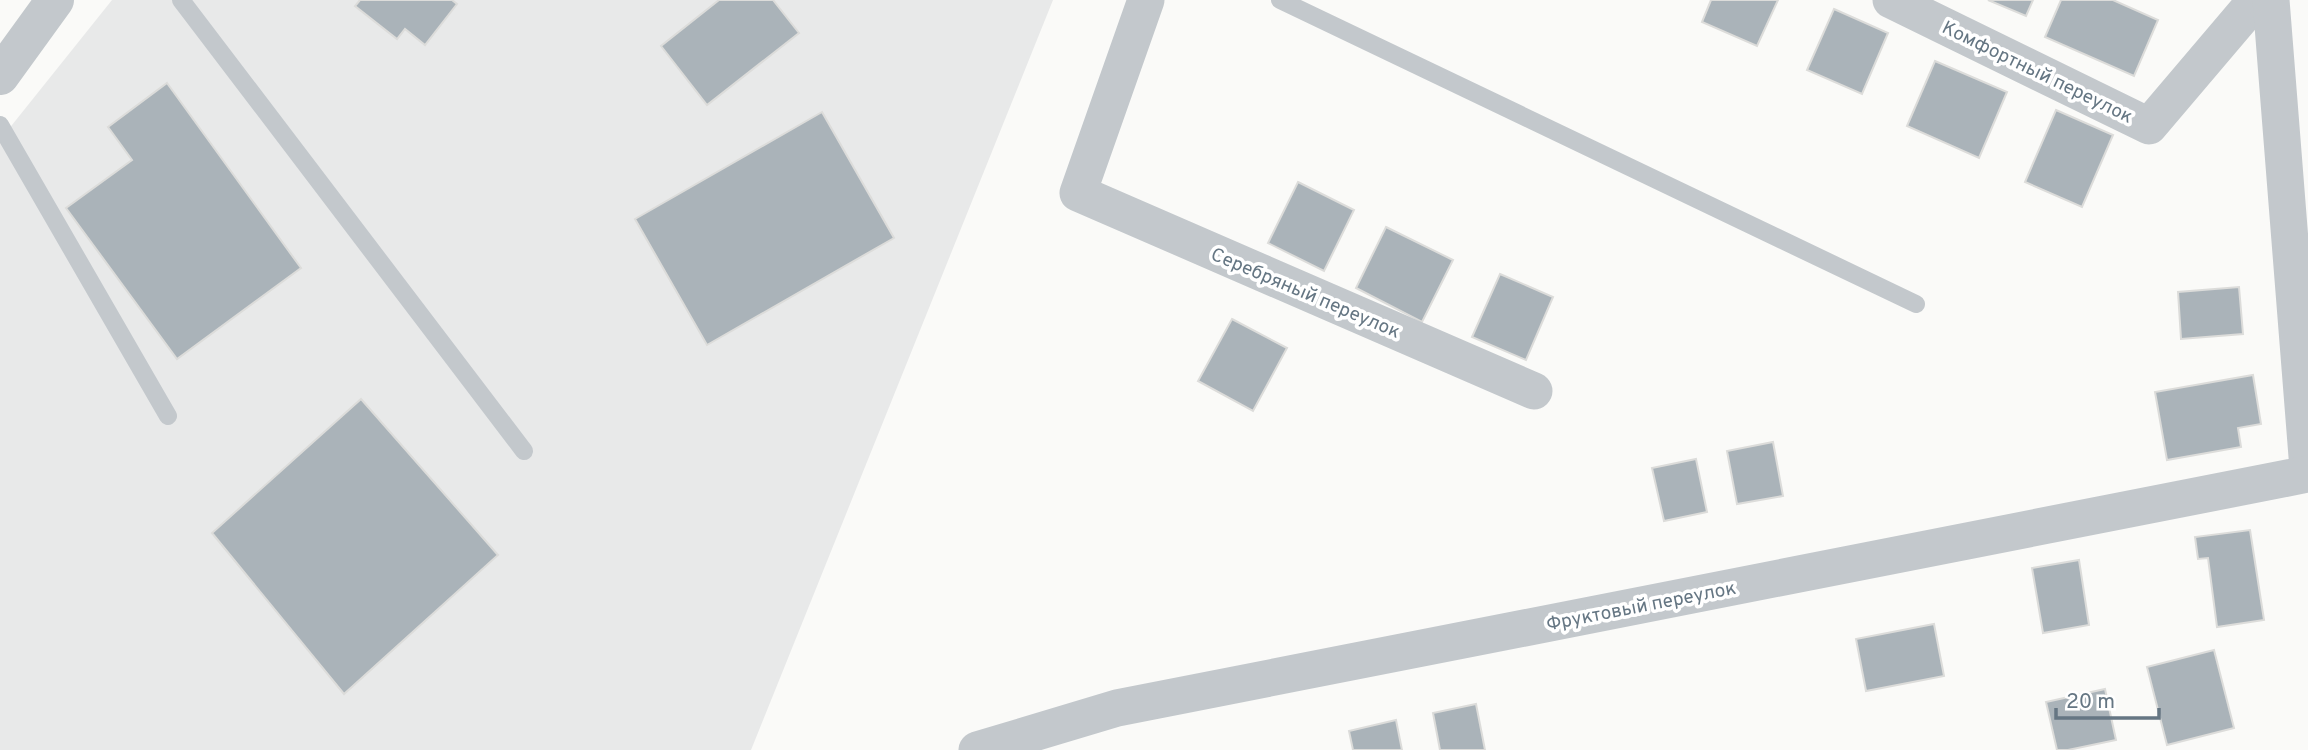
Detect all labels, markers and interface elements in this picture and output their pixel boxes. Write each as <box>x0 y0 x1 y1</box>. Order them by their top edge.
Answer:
street label: Комфортный переулок <box>1938 16 2137 130</box>
street label: Серебряный переулок <box>1207 243 1404 345</box>
street label: Фруктовый переулок <box>1545 577 1738 637</box>
scale bar <box>2056 676 2159 720</box>
text: 20 m <box>2066 689 2115 716</box>

